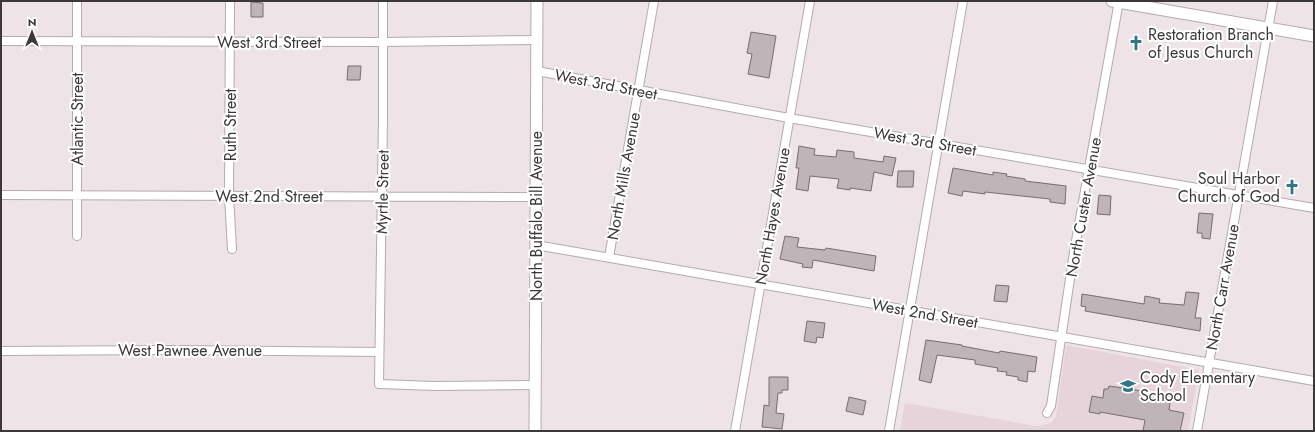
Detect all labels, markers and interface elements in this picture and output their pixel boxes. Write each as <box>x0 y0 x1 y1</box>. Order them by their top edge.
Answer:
north arrow <box>12 12 52 52</box>
text: N <box>28 14 36 30</box>
place label: Restoration Branch of Jesus Church <box>1148 23 1274 64</box>
street label: West 3rd Street <box>217 31 321 54</box>
church icon: Restoration Branch of Jesus Church <box>1127 34 1145 52</box>
street label: West 3rd Street <box>553 63 659 106</box>
street label: Atlantic Street <box>66 72 89 165</box>
street label: Ruth Street <box>219 89 242 161</box>
street label: North Mills Avenue <box>601 110 646 242</box>
street label: West 3rd Street <box>872 121 978 162</box>
street label: North Buffalo Bill Avenue <box>525 131 548 301</box>
street label: North Custer Avenue <box>1060 135 1107 279</box>
street label: North Hayes Avenue <box>749 146 796 286</box>
street label: Myrtle Street <box>370 150 395 234</box>
place label: Soul Harbor Church of God <box>1178 167 1281 208</box>
church icon: Soul Harbor Church of God <box>1283 178 1301 196</box>
street label: West 2nd Street <box>215 185 323 208</box>
street label: North Carr Avenue <box>1200 222 1245 352</box>
street label: West 2nd Street <box>870 293 980 334</box>
street label: West Pawnee Avenue <box>118 339 262 362</box>
place label: Cody Elementary School <box>1140 366 1256 407</box>
school or university icon: Cody Elementary School <box>1119 377 1137 395</box>

